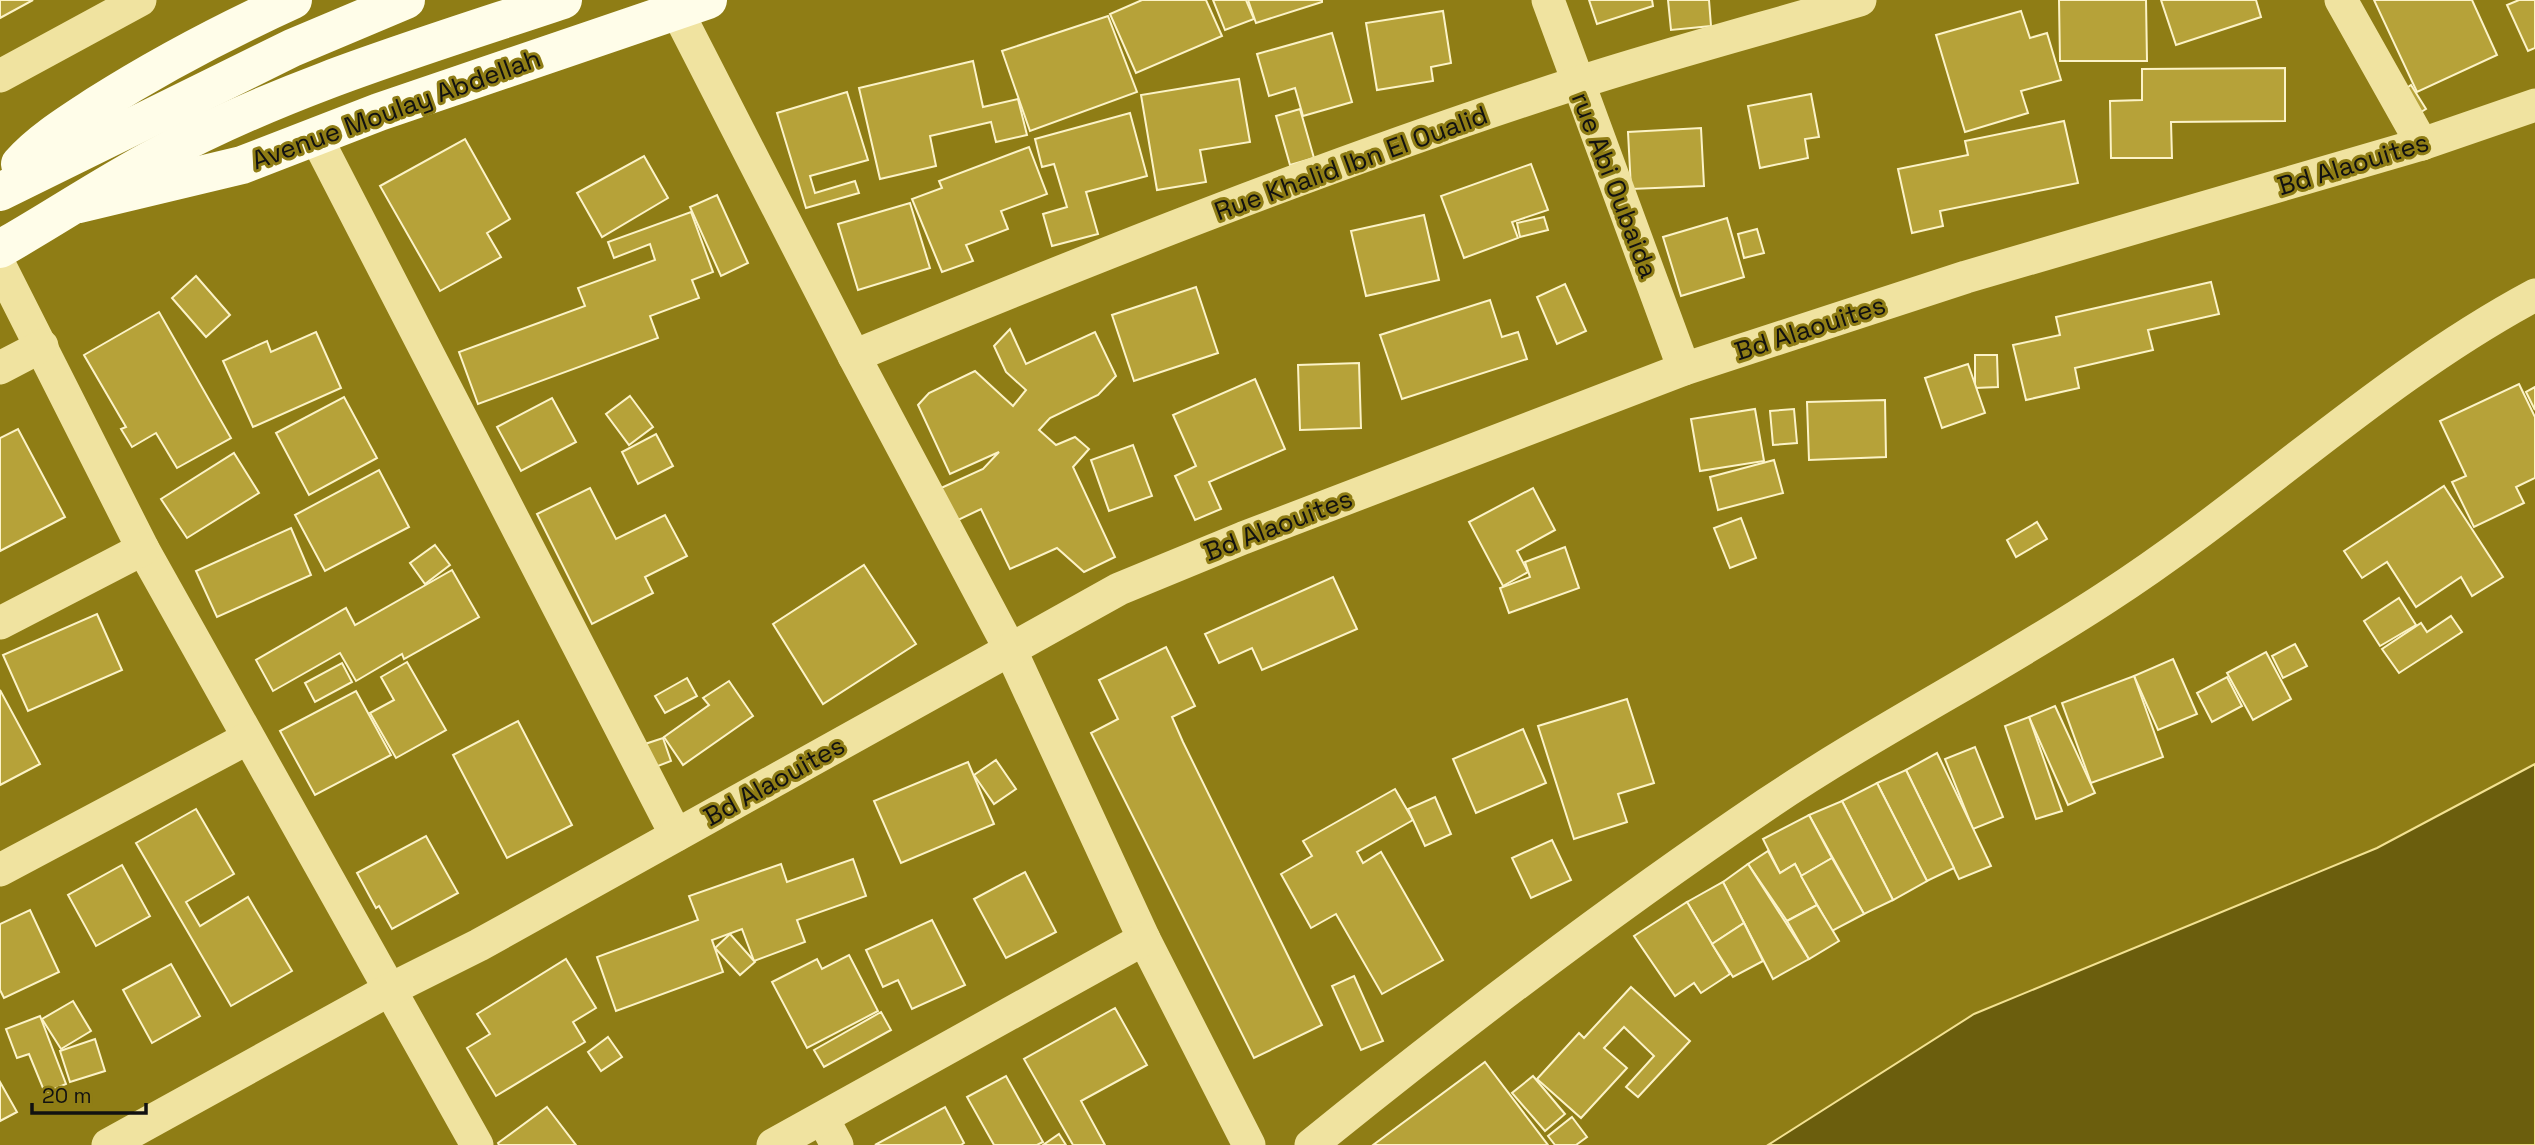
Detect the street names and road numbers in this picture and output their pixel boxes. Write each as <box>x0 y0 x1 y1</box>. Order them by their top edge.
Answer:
street label: Avenue Moulay Abdellah <box>247 41 545 177</box>
street label: rue Abi Oubaida <box>1564 87 1666 283</box>
street label: Rue Khalid Ibn El Oualid <box>1210 98 1492 228</box>
street label: Bd Alaouites <box>2273 125 2433 203</box>
street label: Bd Alaouites <box>1730 288 1890 368</box>
street label: Bd Alaouites <box>1199 481 1357 569</box>
street label: Bd Alaouites <box>697 728 851 834</box>

